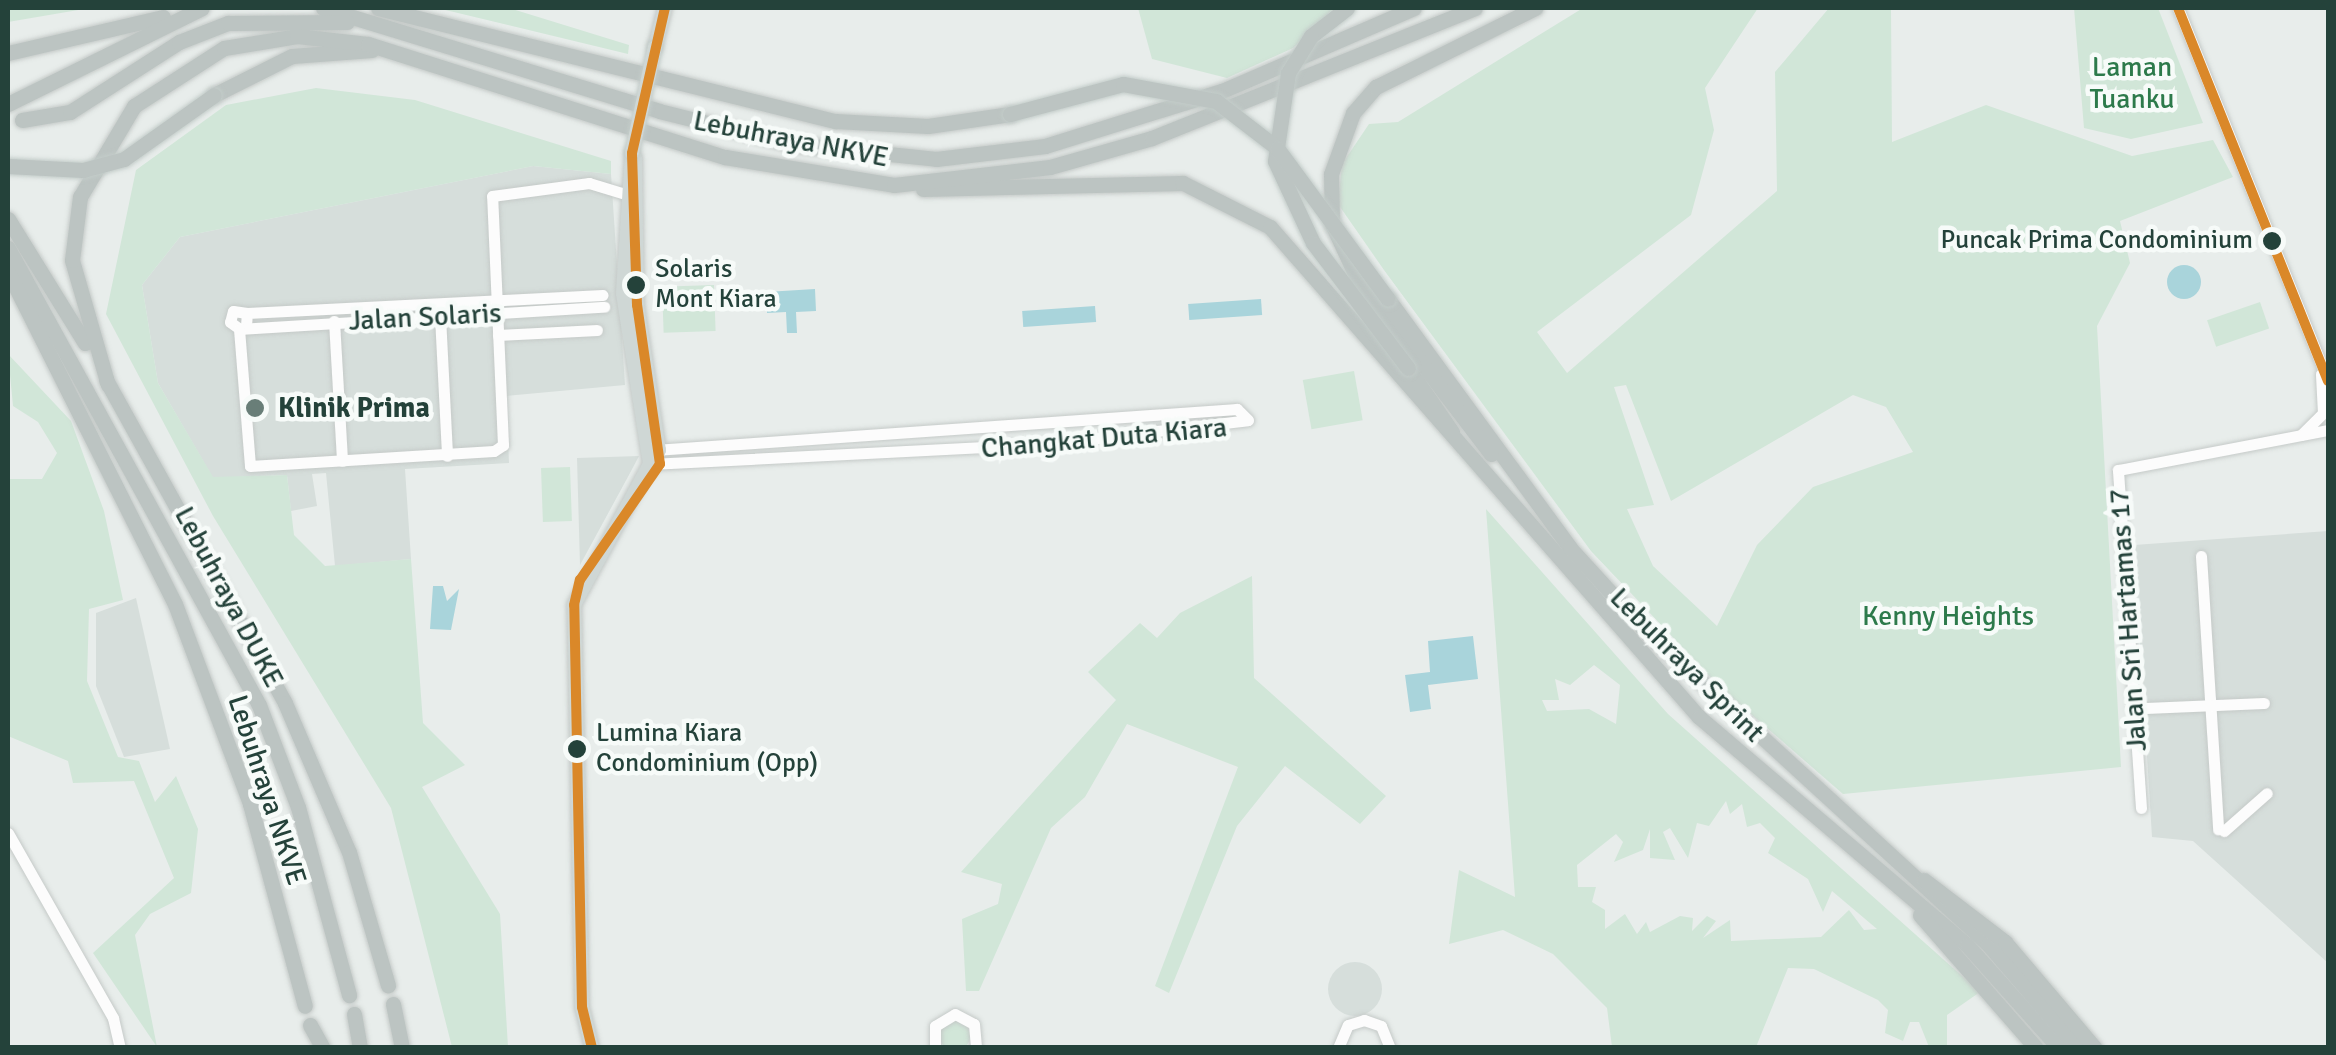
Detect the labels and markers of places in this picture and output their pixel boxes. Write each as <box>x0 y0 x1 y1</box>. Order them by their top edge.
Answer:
place label: Puncak Prima Condominium <box>1941 225 2253 257</box>
marker: Puncak Prima Condominium <box>2262 231 2282 251</box>
place label: Solaris Mont Kiara <box>655 254 777 316</box>
marker: Solaris Mont Kiara <box>626 275 646 295</box>
place label: Klinik Prima <box>278 391 430 425</box>
marker: Klinik Prima <box>242 395 268 421</box>
place label: Lumina Kiara Condominium (Opp) <box>596 718 818 780</box>
marker: Lumina Kiara Condominium (Opp) <box>567 739 587 759</box>

